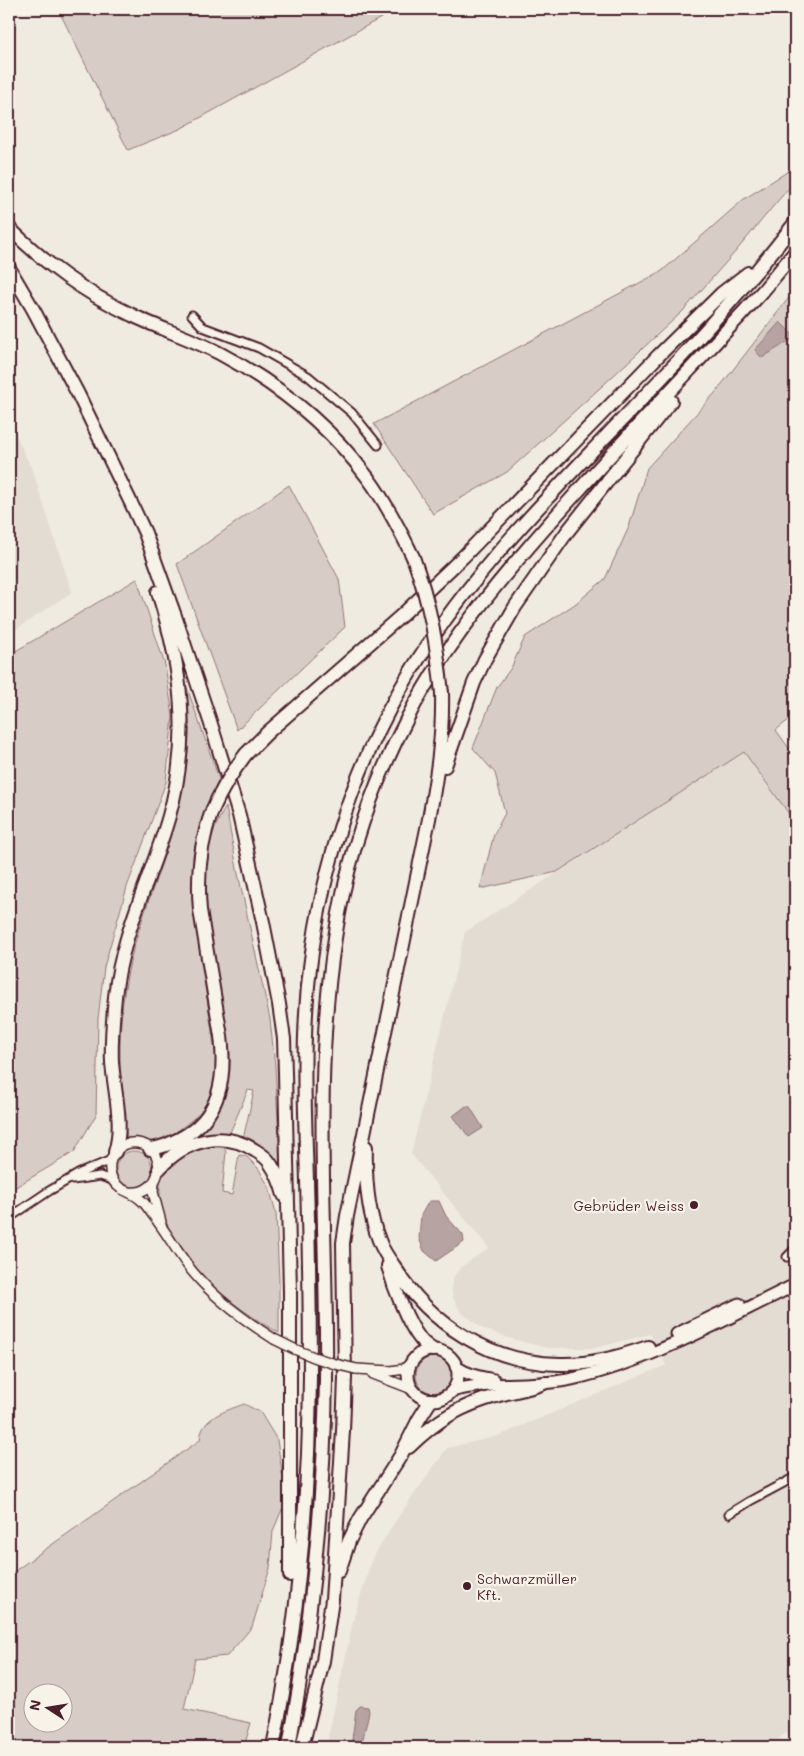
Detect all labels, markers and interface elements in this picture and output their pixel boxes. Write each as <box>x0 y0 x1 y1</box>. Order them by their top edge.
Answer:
place label: Gebrüder Weiss <box>573 1196 684 1215</box>
marker: Gebrüder Weiss <box>688 1199 700 1211</box>
place label: Schwarzmüller Kft. <box>477 1569 577 1604</box>
marker: Schwarzmüller Kft. <box>461 1580 473 1592</box>
north arrow <box>22 1684 72 1734</box>
text: N <box>24 1698 45 1712</box>

